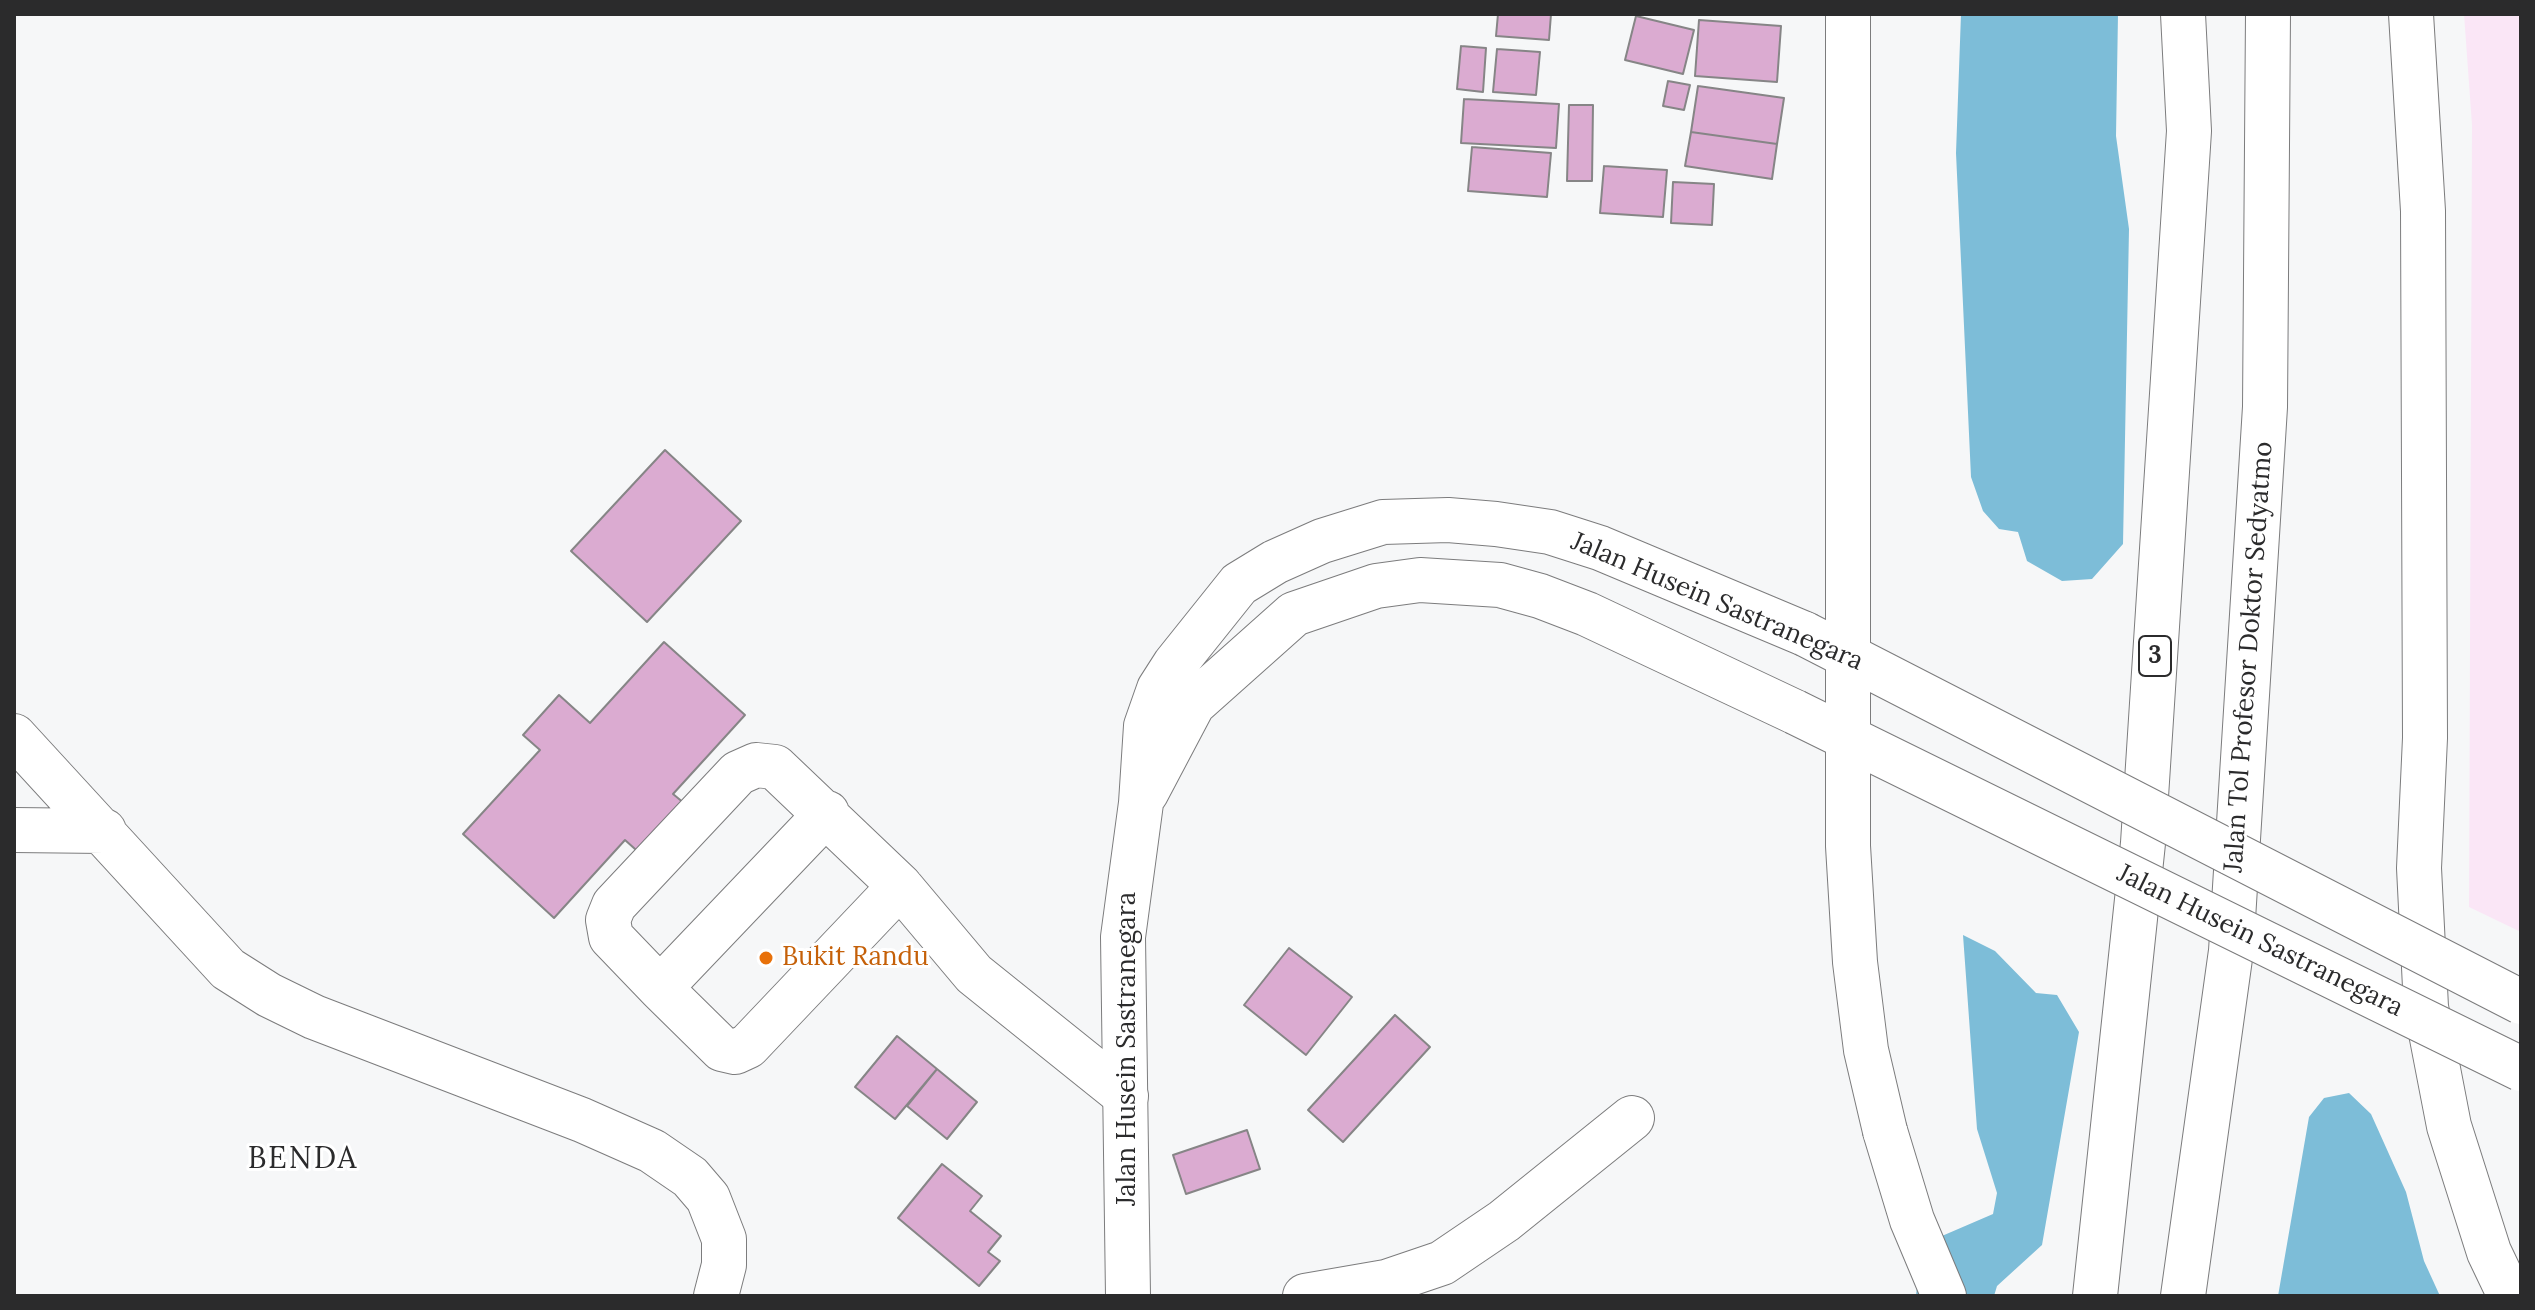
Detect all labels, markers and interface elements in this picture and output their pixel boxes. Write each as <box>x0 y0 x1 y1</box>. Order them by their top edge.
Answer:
street label: Jalan Tol Profesor Doktor Sedyatmo <box>2218 441 2280 873</box>
street label: Jalan Husein Sastranegara <box>1566 526 1868 678</box>
road number: 3 <box>2139 636 2171 676</box>
street label: Jalan Husein Sastranegara <box>2112 858 2408 1024</box>
street label: Jalan Husein Sastranegara <box>1112 892 1144 1206</box>
place label: Bukit Randu <box>782 942 929 974</box>
marker: Bukit Randu <box>757 949 775 967</box>
district label: BENDA <box>248 1141 358 1177</box>

